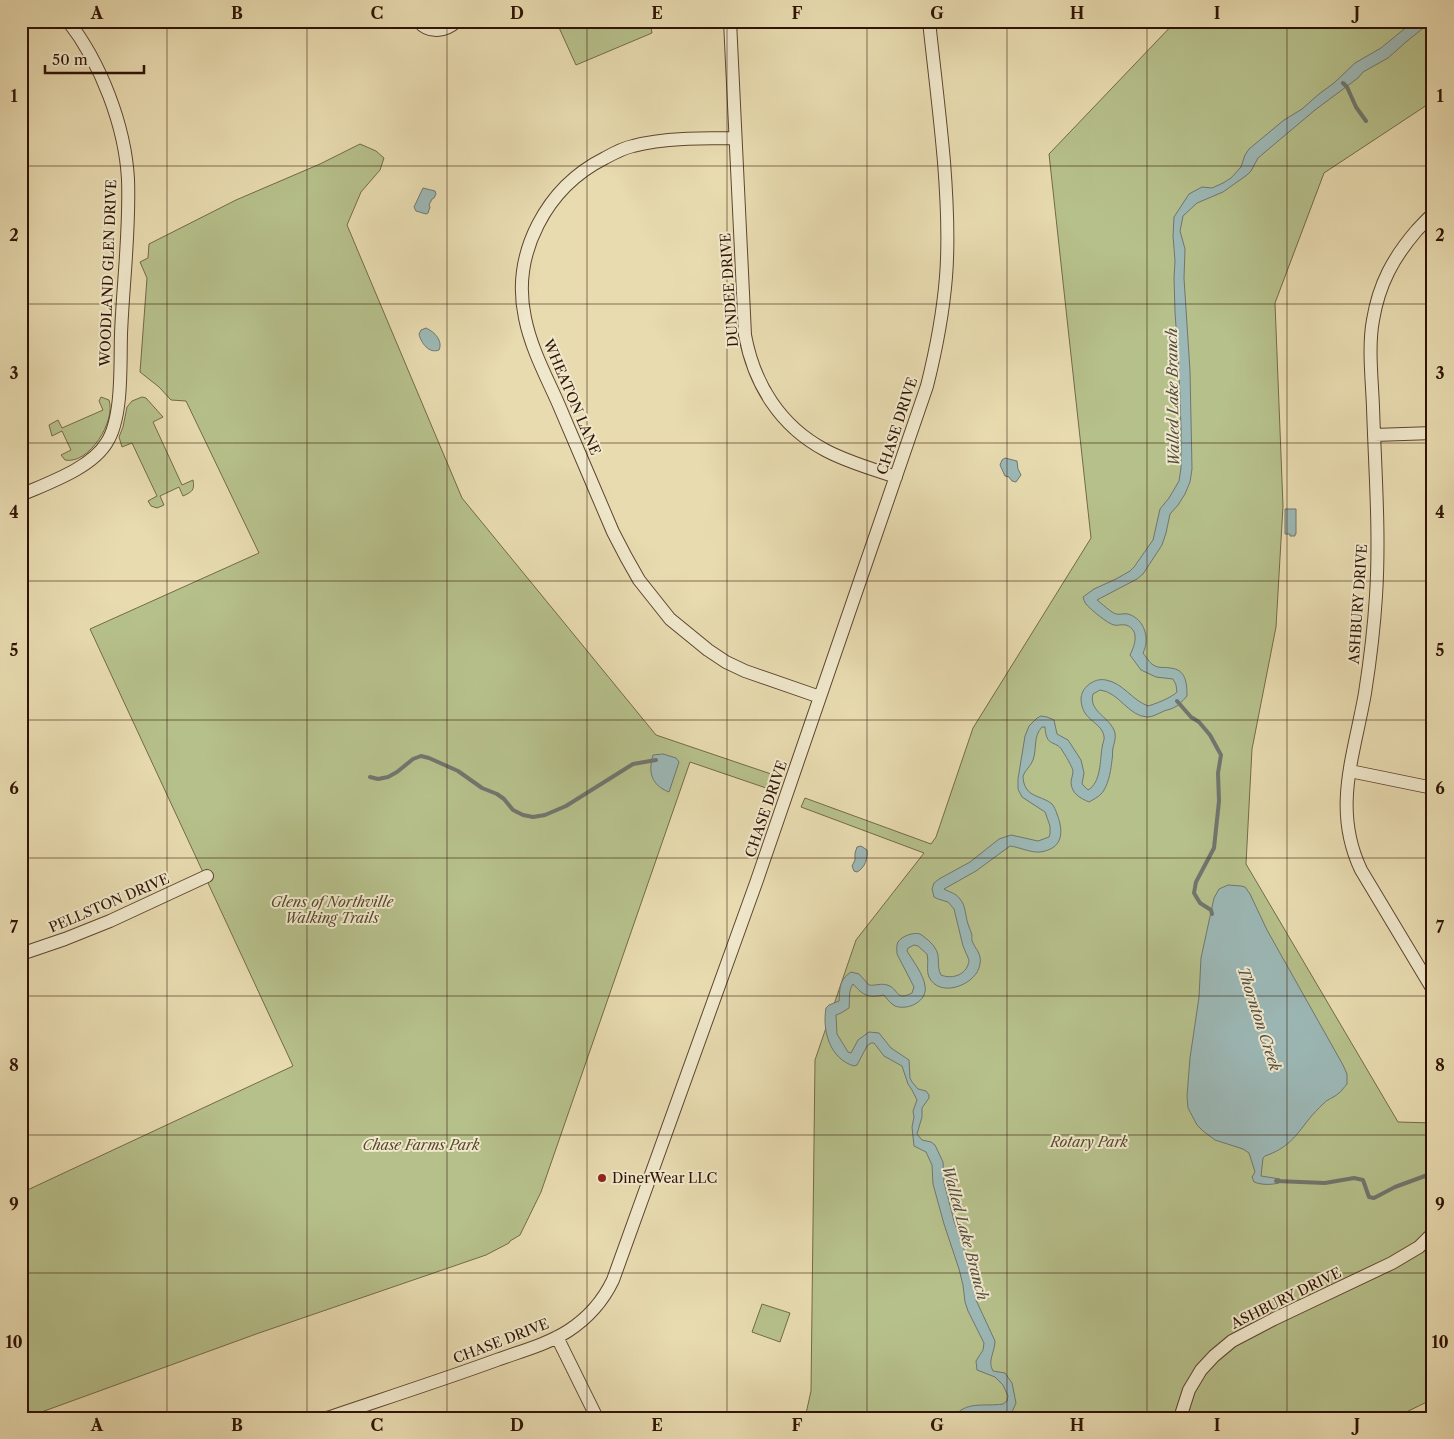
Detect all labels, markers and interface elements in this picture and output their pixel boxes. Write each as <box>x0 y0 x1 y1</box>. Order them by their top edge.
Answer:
text: A <box>90 3 104 23</box>
text: B <box>231 3 243 23</box>
text: C <box>371 3 383 23</box>
text: D <box>510 3 524 23</box>
text: E <box>651 3 663 23</box>
text: F <box>792 3 803 23</box>
text: G <box>930 3 944 23</box>
text: H <box>1070 3 1084 23</box>
text: I <box>1214 3 1221 23</box>
text: J <box>1351 3 1360 23</box>
scale bar <box>45 42 144 74</box>
text: 50 m <box>52 50 88 69</box>
text: 1 <box>10 86 18 106</box>
text: 1 <box>1436 86 1444 106</box>
street label: WOODLAND GLEN DRIVE <box>96 179 120 368</box>
text: 2 <box>9 225 19 245</box>
text: 2 <box>1435 225 1445 245</box>
street label: DUNDEE DRIVE <box>716 232 742 348</box>
water label: Walled Lake Branch <box>1162 328 1183 466</box>
street label: WHEATON LANE <box>539 335 605 458</box>
text: 3 <box>9 363 19 383</box>
text: 3 <box>1435 363 1445 383</box>
street label: CHASE DRIVE <box>873 375 921 477</box>
text: 4 <box>9 502 19 522</box>
text: 4 <box>1435 502 1445 522</box>
street label: ASHBURY DRIVE <box>1345 543 1371 666</box>
text: 5 <box>10 640 19 660</box>
text: 5 <box>1436 640 1445 660</box>
street label: CHASE DRIVE <box>741 758 791 860</box>
text: 6 <box>9 778 19 798</box>
text: 6 <box>1435 778 1445 798</box>
street label: PELLSTON DRIVE <box>46 869 172 937</box>
park label: Glens of Northville Walking Trails <box>271 893 394 927</box>
text: 7 <box>10 917 19 937</box>
text: 7 <box>1436 917 1445 937</box>
water label: Thornton Creek <box>1234 964 1285 1074</box>
text: 8 <box>9 1055 19 1075</box>
text: 8 <box>1435 1055 1445 1075</box>
park label: Rotary Park <box>1049 1133 1129 1151</box>
park label: Chase Farms Park <box>363 1136 480 1154</box>
water label: Walled Lake Branch <box>938 1163 993 1302</box>
place label: DinerWear LLC <box>612 1169 717 1187</box>
marker: DinerWear LLC <box>596 1172 608 1184</box>
text: 9 <box>9 1194 19 1214</box>
text: 9 <box>1435 1194 1445 1214</box>
street label: ASHBURY DRIVE <box>1227 1263 1344 1333</box>
street label: CHASE DRIVE <box>450 1314 552 1368</box>
text: 10 <box>5 1332 23 1352</box>
text: 10 <box>1431 1332 1449 1352</box>
text: A <box>90 1415 104 1435</box>
text: B <box>231 1415 243 1435</box>
text: C <box>371 1415 383 1435</box>
text: D <box>510 1415 524 1435</box>
text: E <box>651 1415 663 1435</box>
text: F <box>792 1415 803 1435</box>
text: G <box>930 1415 944 1435</box>
text: H <box>1070 1415 1084 1435</box>
text: I <box>1214 1415 1221 1435</box>
text: J <box>1351 1415 1360 1435</box>

